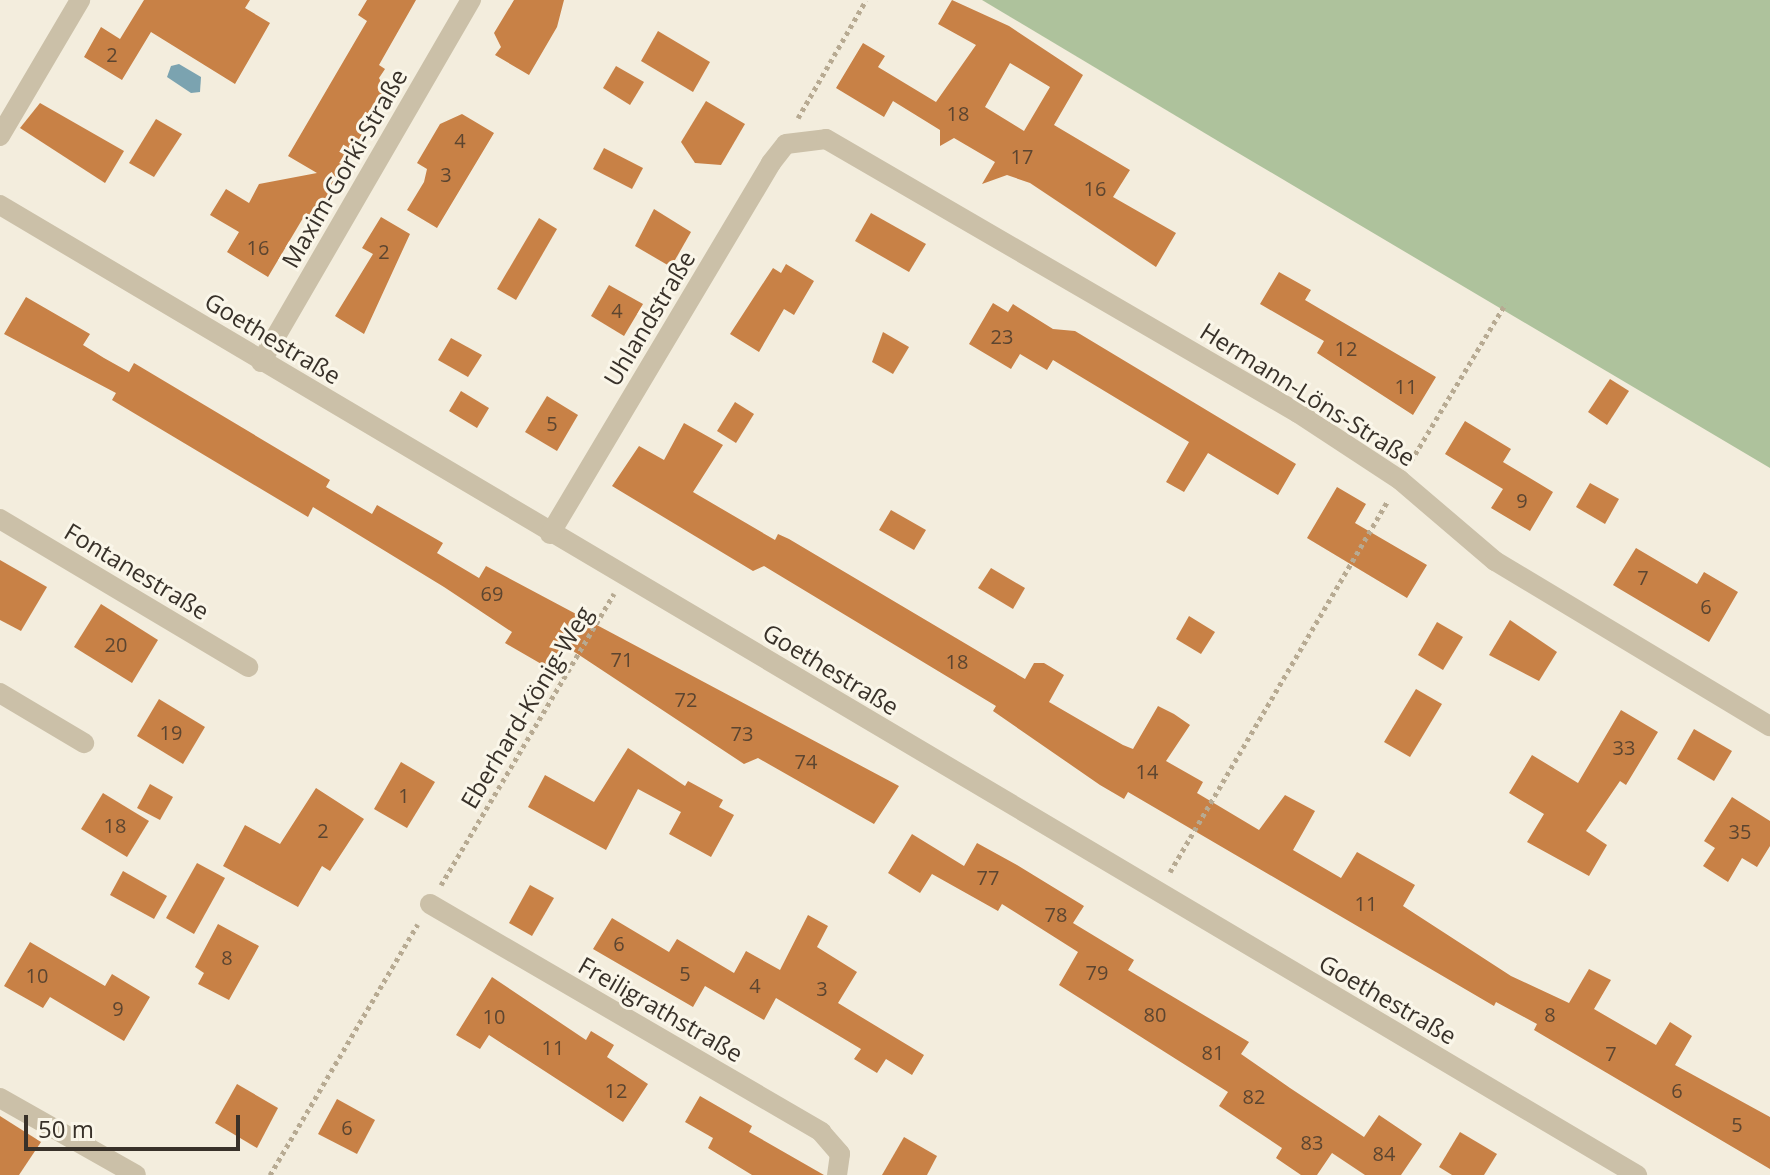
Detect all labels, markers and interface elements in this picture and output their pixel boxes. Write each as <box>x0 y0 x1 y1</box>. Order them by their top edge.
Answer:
house number: 2 <box>106 42 118 66</box>
street label: Maxim-Gorki-Straße <box>275 63 413 273</box>
house number: 18 <box>947 101 969 125</box>
house number: 4 <box>454 128 466 152</box>
house number: 17 <box>1011 144 1033 168</box>
house number: 3 <box>440 162 452 186</box>
house number: 16 <box>1084 176 1106 200</box>
house number: 16 <box>247 235 269 259</box>
house number: 2 <box>378 239 390 263</box>
street label: Uhlandstraße <box>597 245 701 391</box>
street label: Goethestraße <box>200 286 346 390</box>
house number: 4 <box>611 298 623 322</box>
street label: Hermann-Löns-Straße <box>1195 316 1421 472</box>
house number: 23 <box>991 324 1013 348</box>
house number: 12 <box>1335 336 1357 360</box>
house number: 11 <box>1395 374 1417 398</box>
house number: 5 <box>546 411 558 435</box>
house number: 9 <box>1516 488 1528 512</box>
street label: Fontanestraße <box>60 517 214 625</box>
house number: 7 <box>1637 565 1649 589</box>
house number: 69 <box>481 581 503 605</box>
house number: 6 <box>1700 594 1712 618</box>
street label: Eberhard-König-Weg <box>454 601 598 813</box>
street label: Goethestraße <box>758 617 904 721</box>
house number: 20 <box>105 632 127 656</box>
house number: 71 <box>611 647 633 671</box>
house number: 18 <box>946 649 968 673</box>
house number: 72 <box>675 687 697 711</box>
house number: 19 <box>160 720 182 744</box>
house number: 73 <box>731 721 753 745</box>
house number: 33 <box>1613 735 1635 759</box>
house number: 74 <box>795 749 817 773</box>
house number: 14 <box>1136 759 1158 783</box>
house number: 1 <box>398 783 410 807</box>
house number: 18 <box>104 813 126 837</box>
house number: 2 <box>317 818 329 842</box>
house number: 35 <box>1729 819 1751 843</box>
house number: 77 <box>977 865 999 889</box>
house number: 11 <box>1355 891 1377 915</box>
house number: 78 <box>1045 902 1067 926</box>
house number: 6 <box>613 931 625 955</box>
house number: 8 <box>221 945 233 969</box>
street label: Goethestraße <box>1314 948 1462 1050</box>
street label: Freiligrathstraße <box>574 950 748 1068</box>
house number: 79 <box>1086 960 1108 984</box>
house number: 5 <box>679 961 691 985</box>
house number: 10 <box>26 963 48 987</box>
house number: 4 <box>749 973 761 997</box>
house number: 3 <box>816 976 828 1000</box>
house number: 9 <box>112 996 124 1020</box>
house number: 80 <box>1144 1002 1166 1026</box>
house number: 8 <box>1544 1002 1556 1026</box>
house number: 10 <box>483 1004 505 1028</box>
house number: 11 <box>542 1035 564 1059</box>
house number: 81 <box>1202 1040 1224 1064</box>
house number: 7 <box>1605 1041 1617 1065</box>
house number: 12 <box>605 1078 627 1102</box>
house number: 6 <box>1671 1078 1683 1102</box>
house number: 82 <box>1243 1084 1265 1108</box>
scale bar <box>28 1099 244 1149</box>
text: 50 m <box>38 1112 94 1145</box>
house number: 5 <box>1731 1112 1743 1136</box>
house number: 6 <box>341 1115 353 1139</box>
house number: 83 <box>1301 1130 1323 1154</box>
house number: 84 <box>1373 1141 1395 1165</box>

